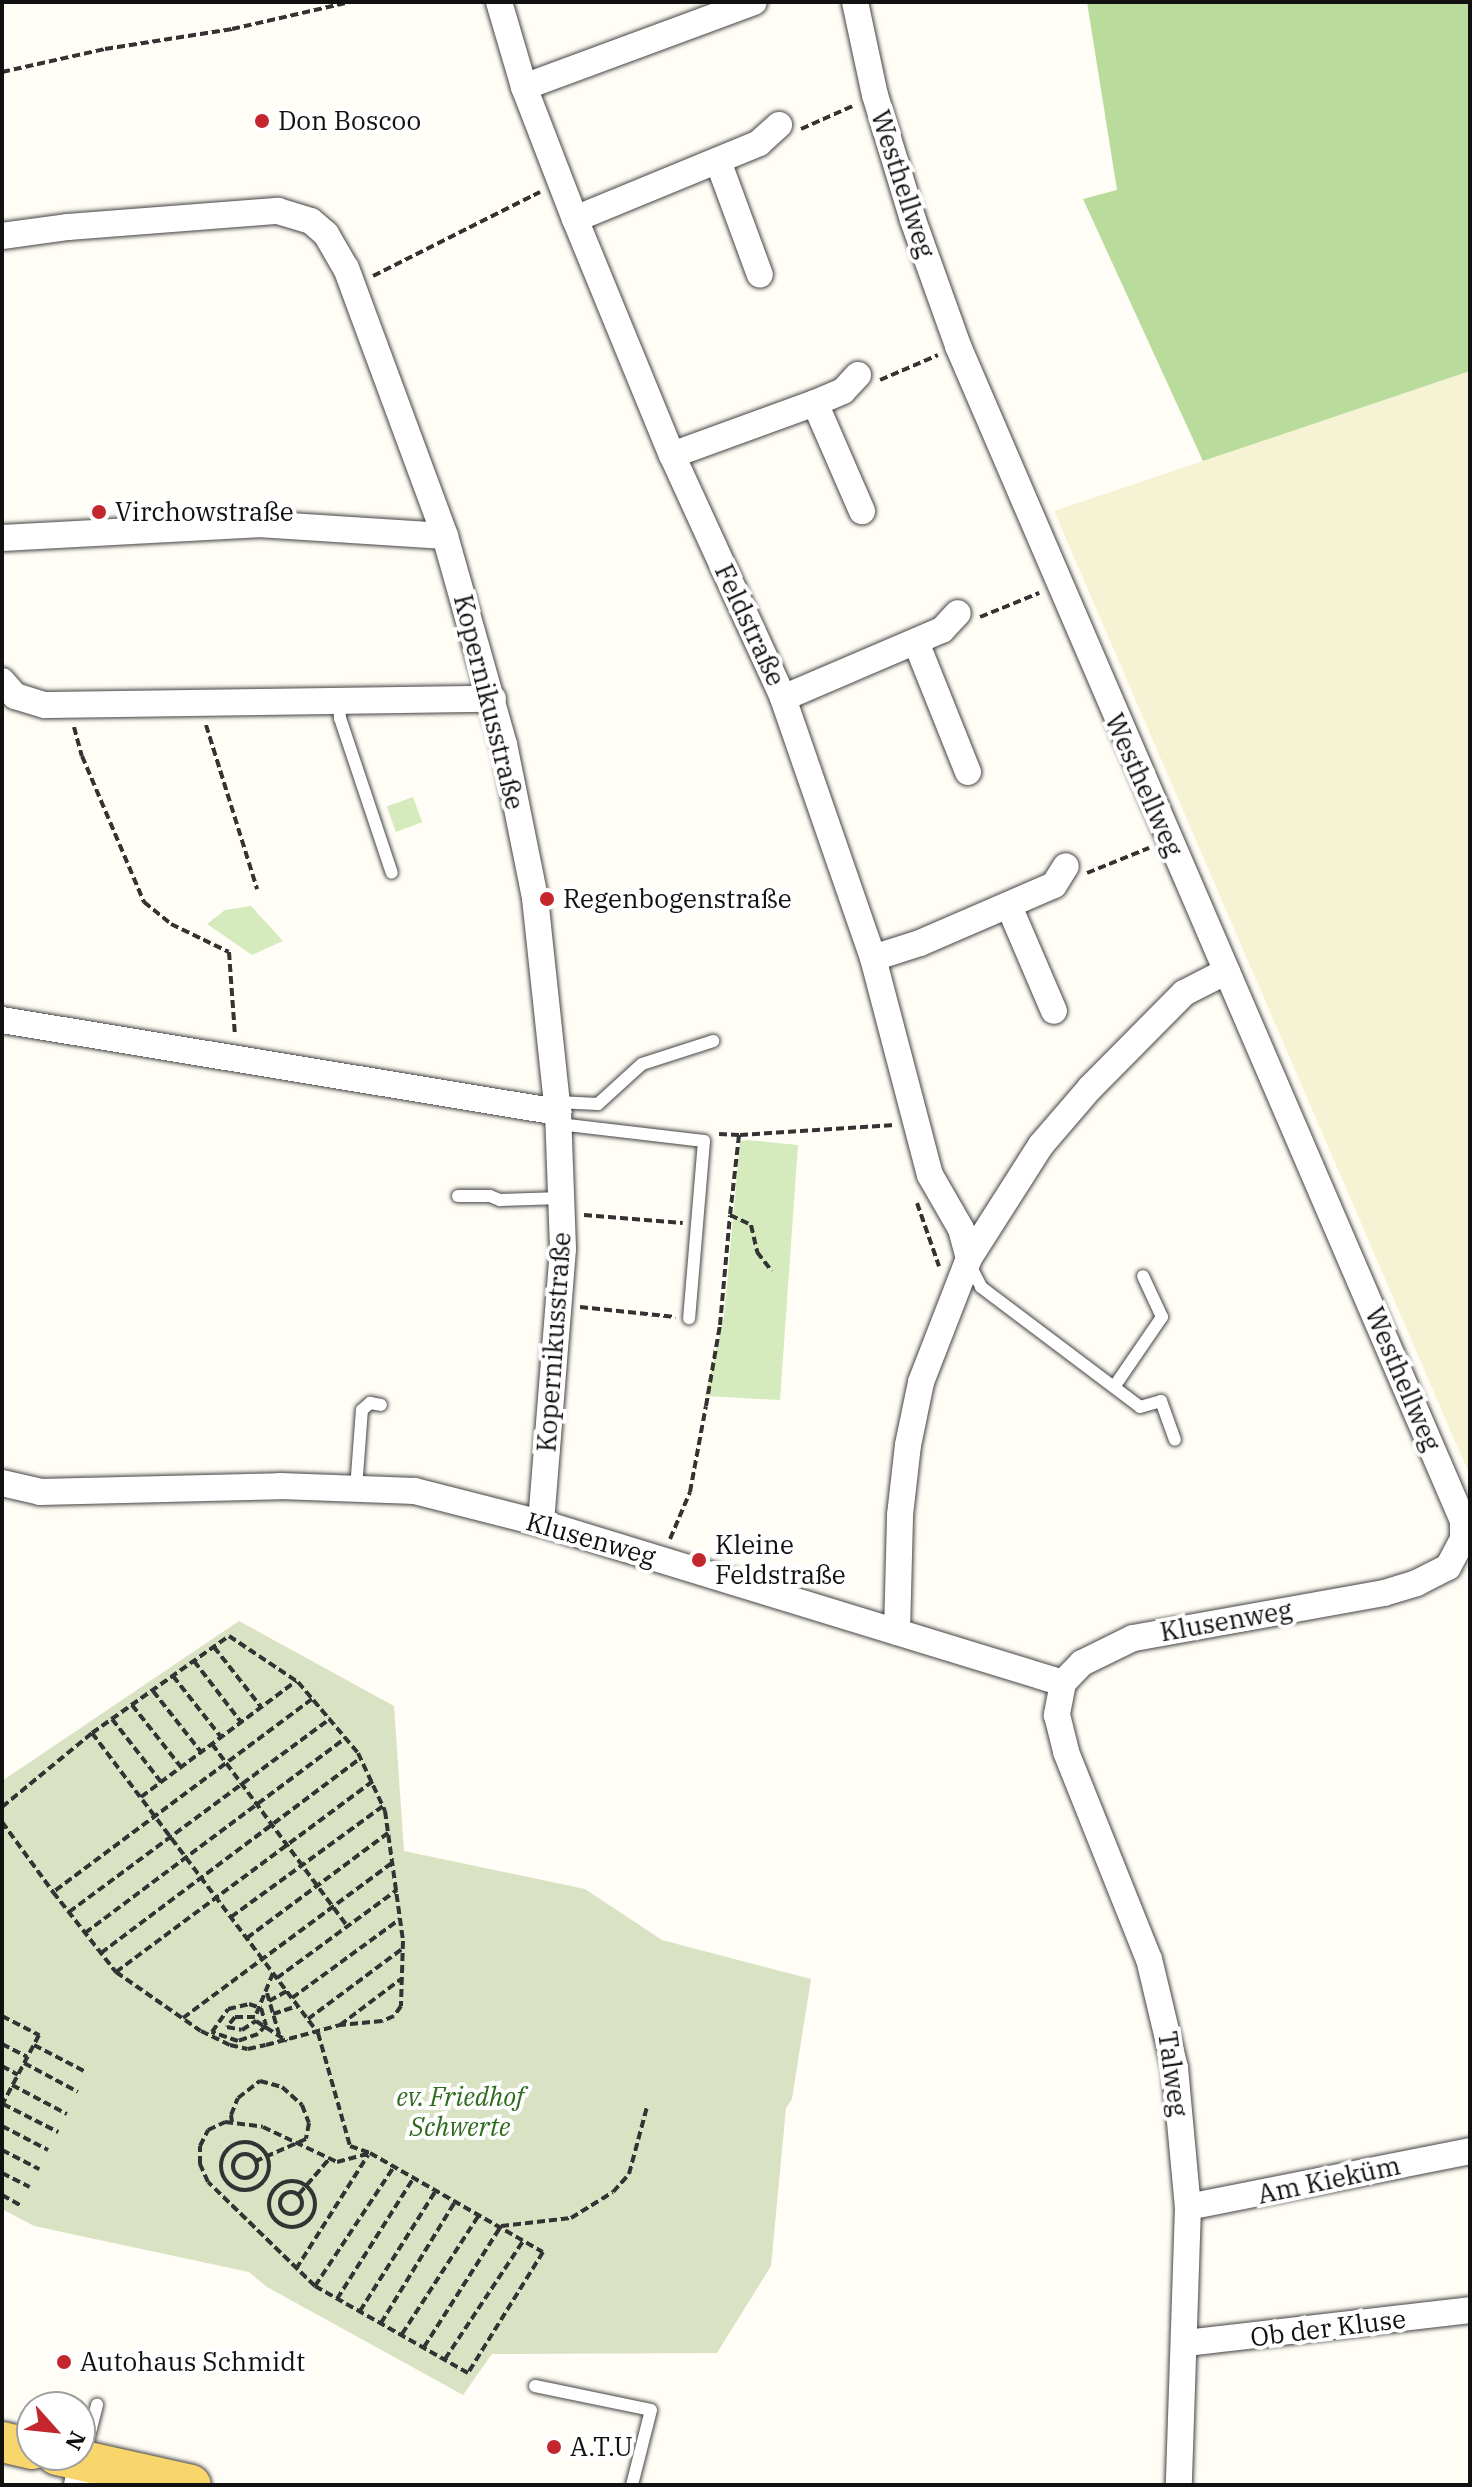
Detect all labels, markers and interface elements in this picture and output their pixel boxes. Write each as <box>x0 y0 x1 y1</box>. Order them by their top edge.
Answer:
place label: Don Boscoo <box>278 105 421 137</box>
street label: Westhellweg <box>864 106 942 262</box>
marker: Don Boscoo <box>253 112 271 130</box>
place label: Virchowstraße <box>115 496 294 528</box>
marker: Virchowstraße <box>90 503 108 521</box>
street label: Feldstraße <box>708 559 792 691</box>
street label: Kopernikusstraße <box>447 591 531 813</box>
street label: Westhellweg <box>1099 709 1189 861</box>
place label: Regenbogenstraße <box>563 883 792 915</box>
marker: Regenbogenstraße <box>538 890 556 908</box>
street label: Kopernikusstraße <box>531 1231 577 1453</box>
street label: Westhellweg <box>1359 1302 1447 1456</box>
street label: Klusenweg <box>523 1506 659 1572</box>
place label: Kleine Feldstraße <box>715 1529 846 1590</box>
marker: Kleine Feldstraße <box>690 1551 708 1569</box>
street label: Klusenweg <box>1158 1594 1294 1648</box>
street label: Talweg <box>1152 2029 1194 2119</box>
park label: ev. Friedhof Schwerte <box>396 2081 524 2142</box>
street label: Am Kieküm <box>1255 2150 1403 2210</box>
street label: Ob der Kluse <box>1248 2303 1408 2353</box>
place label: Autohaus Schmidt <box>80 2346 305 2378</box>
marker: Autohaus Schmidt <box>55 2353 73 2371</box>
north arrow <box>16 2391 96 2471</box>
text: N <box>59 2427 93 2456</box>
place label: A.T.U <box>570 2431 633 2463</box>
marker: A.T.U <box>545 2438 563 2456</box>

